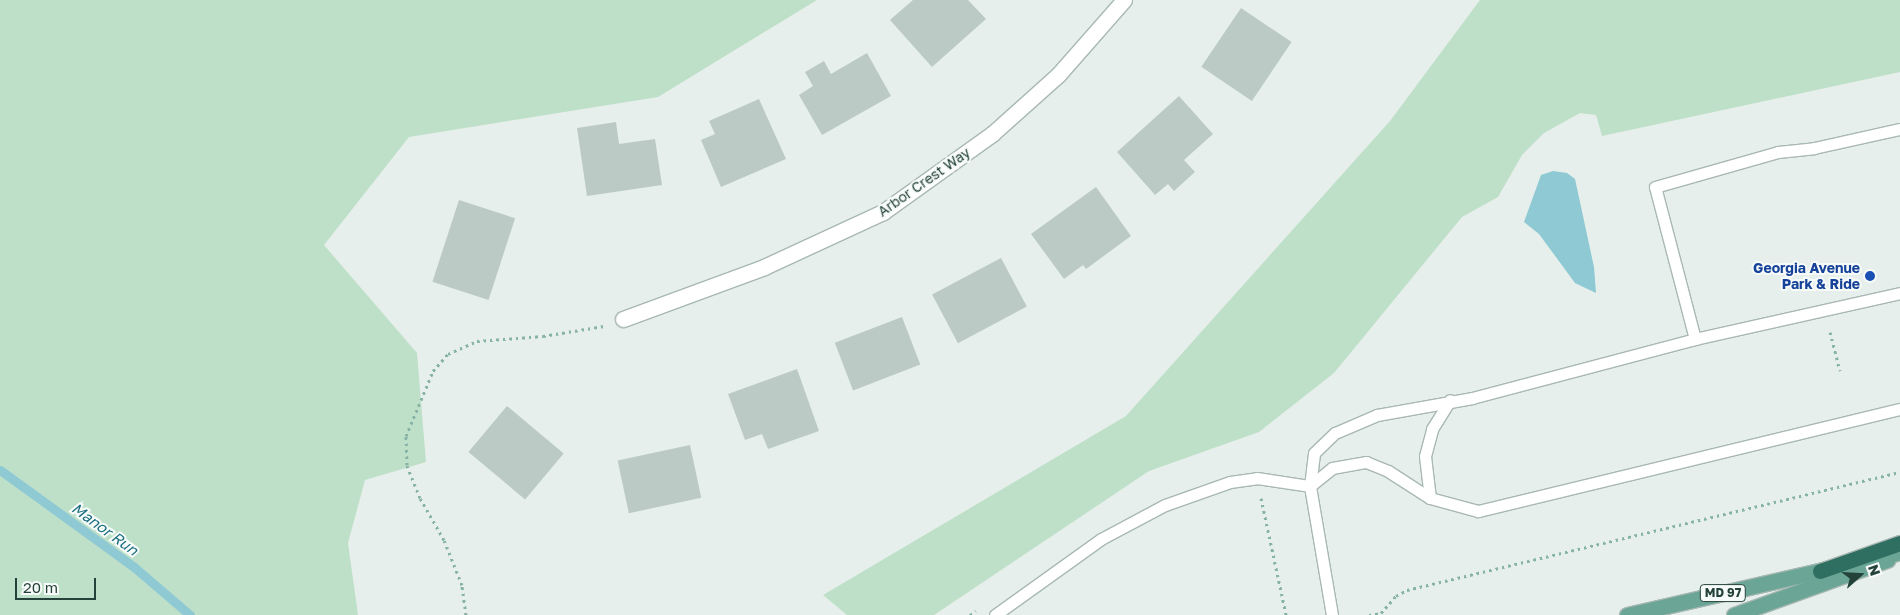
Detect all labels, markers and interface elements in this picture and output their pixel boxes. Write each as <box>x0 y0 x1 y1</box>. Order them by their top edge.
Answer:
street label: Arbor Crest Way <box>875 144 973 220</box>
place label: Georgia Avenue Park & Ride <box>1753 260 1860 292</box>
marker: Georgia Avenue Park & Ride <box>1864 270 1876 282</box>
water label: Manor Run <box>68 499 142 559</box>
north arrow <box>1835 550 1885 600</box>
text: N <box>1865 562 1884 578</box>
scale bar <box>18 568 99 600</box>
text: 20 m <box>23 578 58 596</box>
road number: MD 97 <box>1699 584 1747 602</box>

